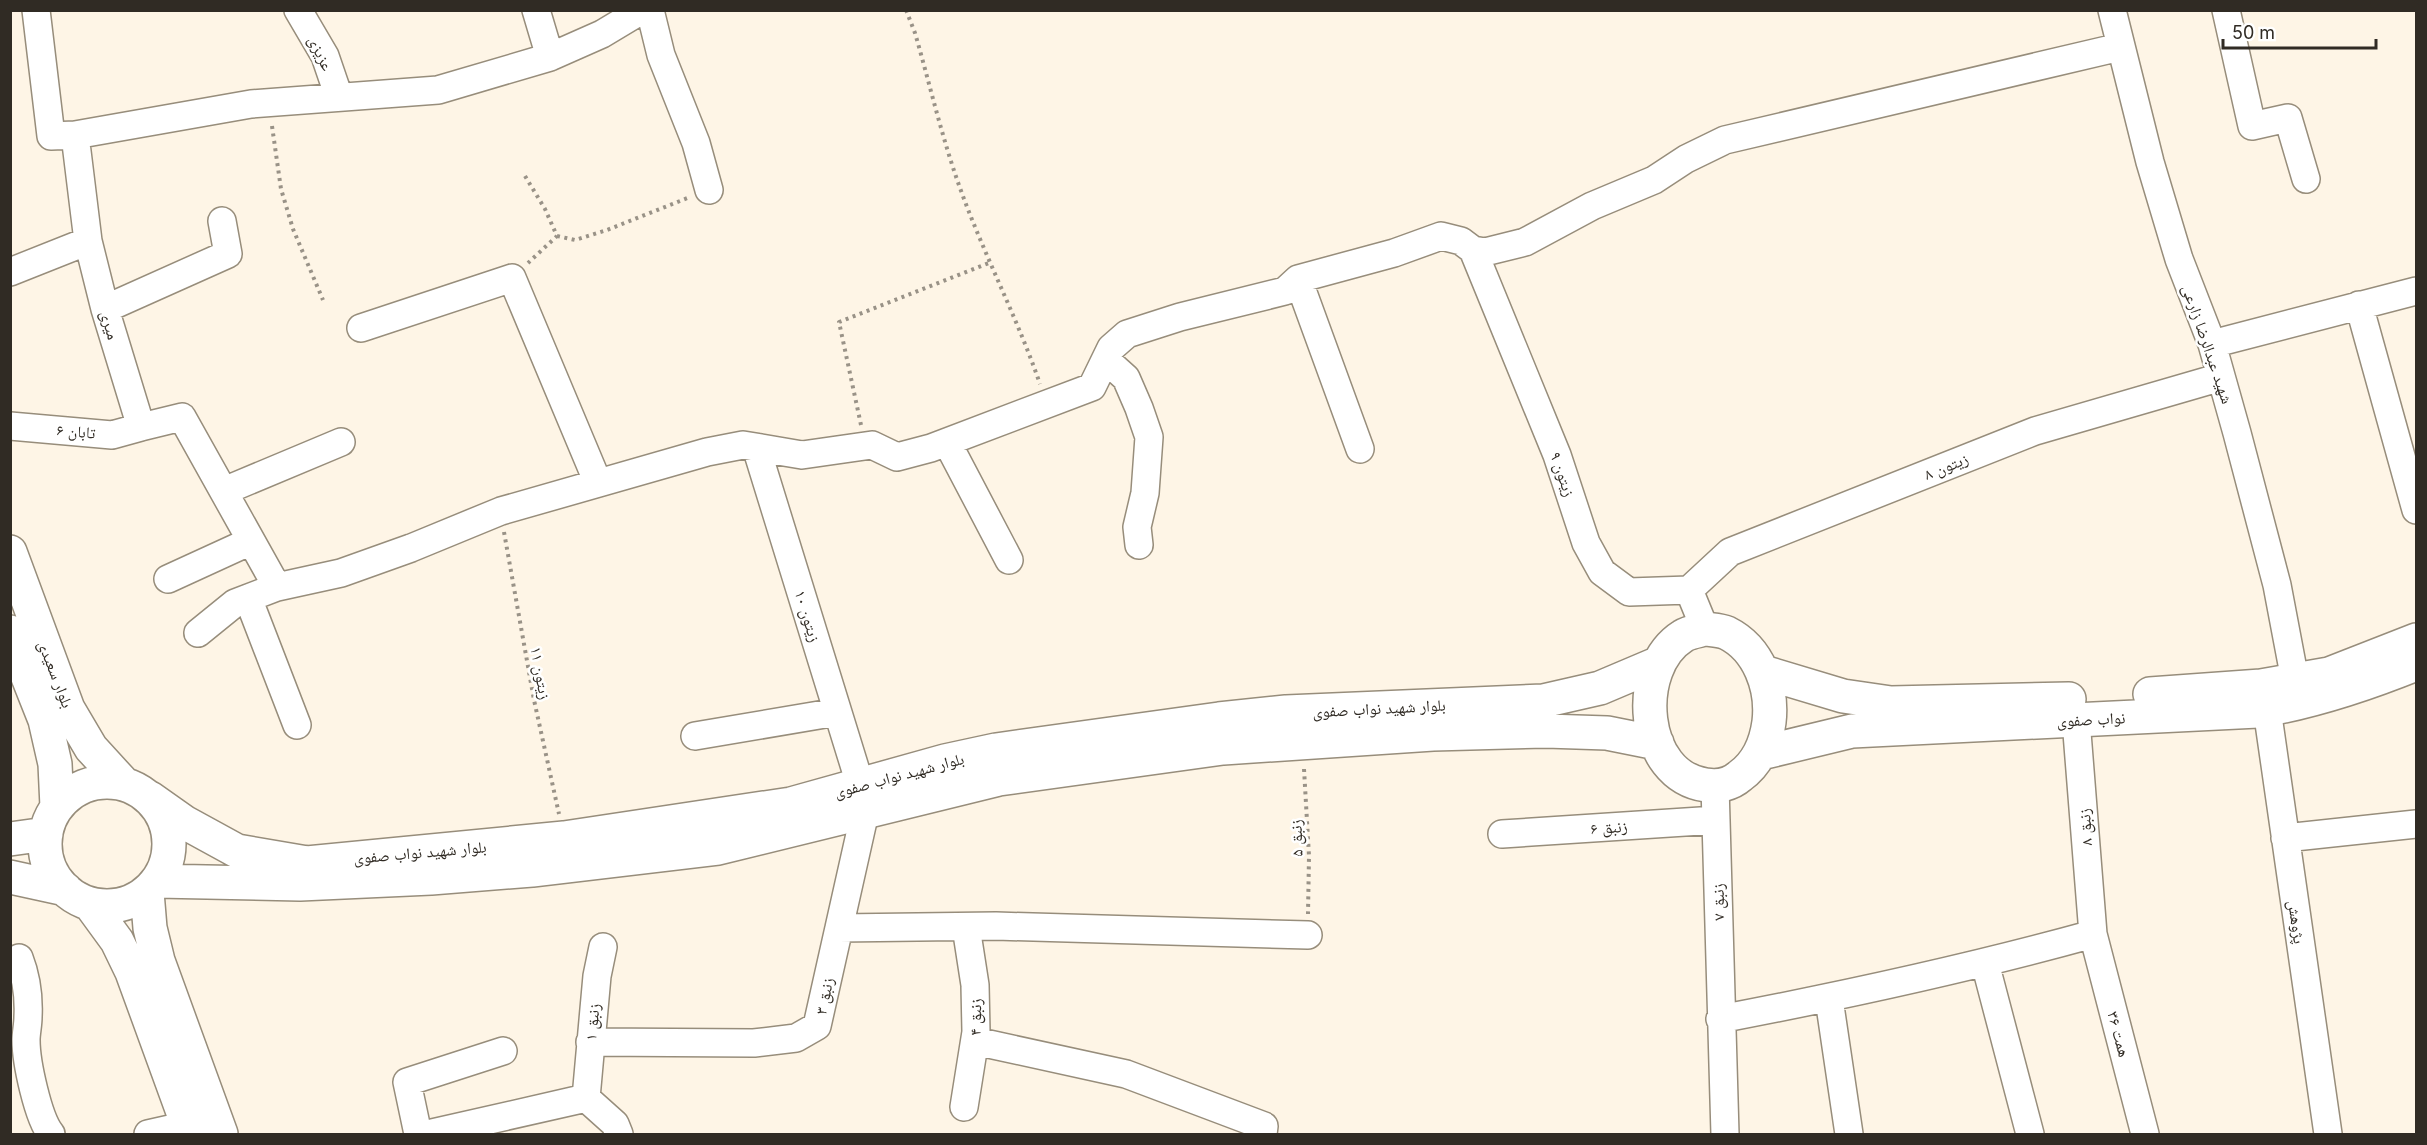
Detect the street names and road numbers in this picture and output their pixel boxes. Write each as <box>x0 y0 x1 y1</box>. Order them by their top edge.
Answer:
street label: عزیزی <box>303 32 338 74</box>
street label: شهید عبدالرضا زارعی <box>2177 282 2238 407</box>
street label: میری <box>95 308 124 342</box>
street label: تابان ۶ <box>56 419 97 444</box>
street label: زیتون ۸ <box>1921 448 1971 485</box>
street label: زیتون ۹ <box>1545 449 1580 499</box>
street label: زیتون ۱۰ <box>790 588 825 645</box>
street label: بلوار سعیدی <box>33 637 78 711</box>
street label: زیتون ۱۱ <box>526 645 555 701</box>
street label: بلوار شهید نواب صفوی <box>1312 695 1446 722</box>
street label: نواب صفوی <box>2056 707 2126 732</box>
street label: بلوار شهید نواب صفوی <box>832 748 966 803</box>
street label: زنبق ۸ <box>2074 808 2097 846</box>
street label: زنبق ۶ <box>1590 816 1628 839</box>
street label: زنبق ۵ <box>1285 819 1308 857</box>
street label: بلوار شهید نواب صفوی <box>353 836 487 869</box>
street label: زنبق ۷ <box>1708 883 1729 921</box>
street label: پژوهش <box>2283 899 2310 946</box>
street label: زنبق ۳ <box>810 976 839 1016</box>
street label: زنبق ۴ <box>965 998 986 1036</box>
street label: زنبق ۱ <box>580 1002 605 1042</box>
street label: همت ۳۶ <box>2103 1009 2135 1059</box>

